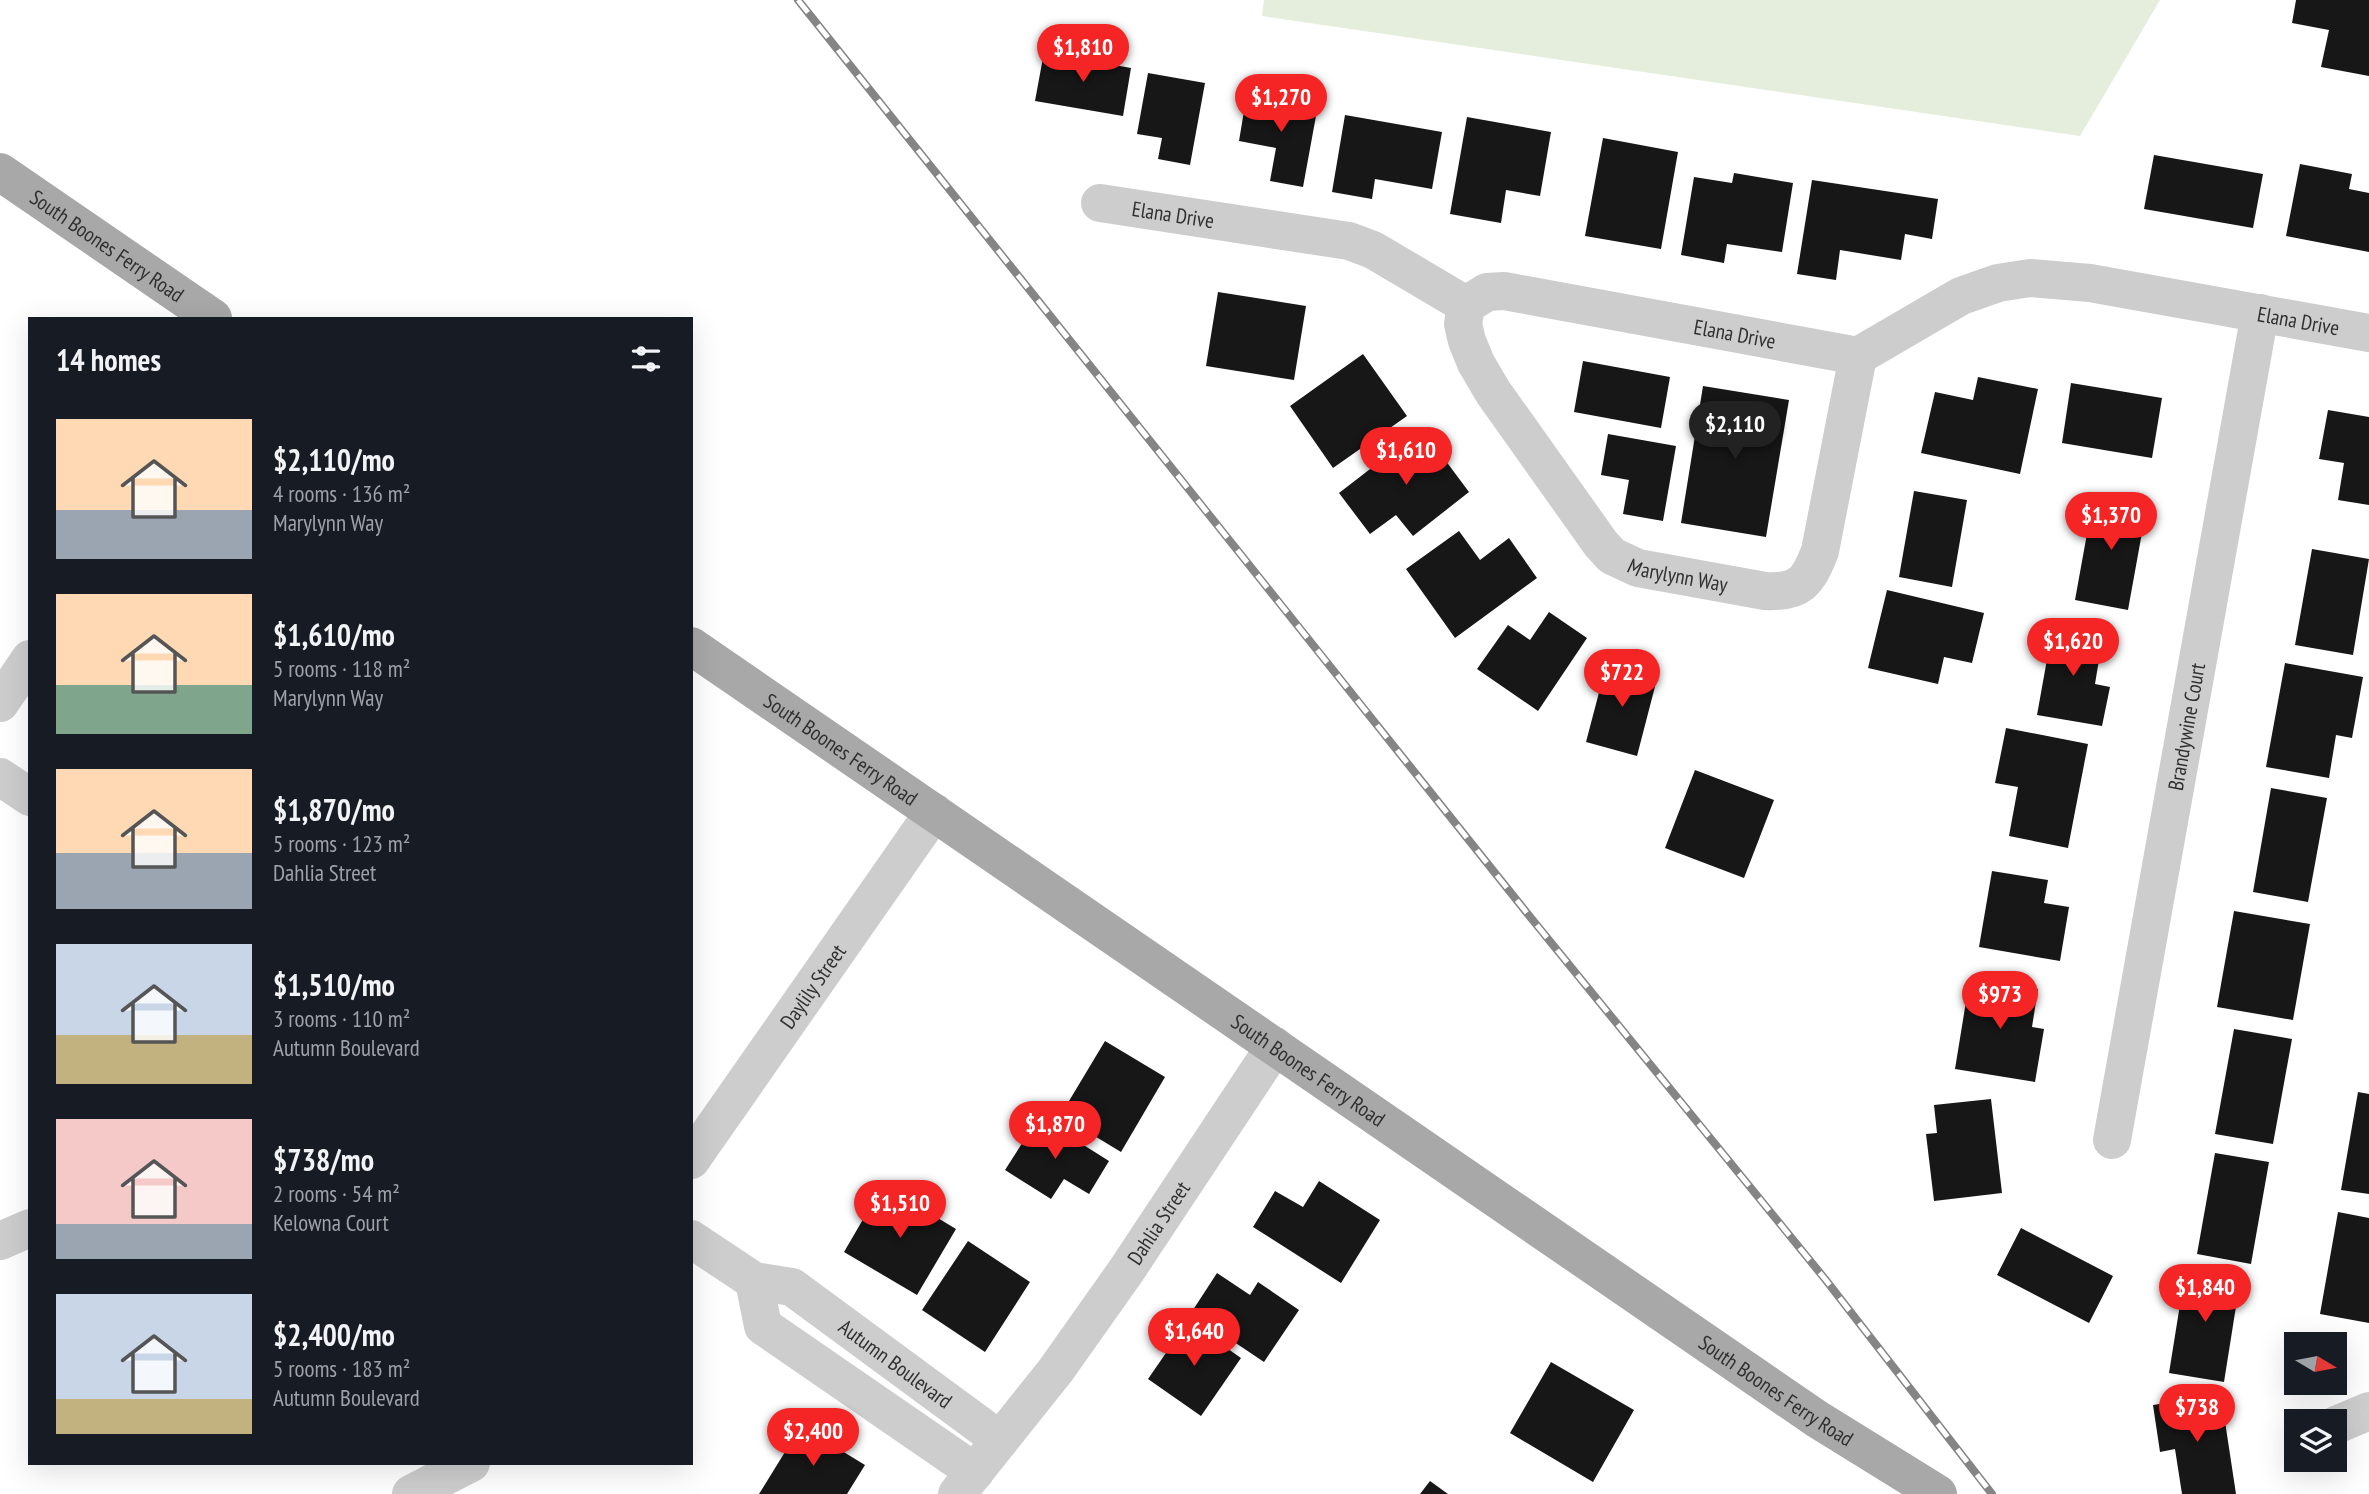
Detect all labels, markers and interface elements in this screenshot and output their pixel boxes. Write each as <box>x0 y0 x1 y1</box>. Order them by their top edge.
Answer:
pin: $1,810 <box>1026 24 1140 84</box>
text: $1,810 <box>1053 32 1113 61</box>
pin: $1,270 <box>1224 74 1338 134</box>
text: $1,270 <box>1251 82 1311 111</box>
street label: South Boones Ferry Road <box>25 183 189 308</box>
street label: Elana Drive <box>1130 195 1216 234</box>
street label: Elana Drive <box>2255 300 2342 341</box>
street label: Elana Drive <box>1692 313 1778 354</box>
text: 14 homes <box>56 340 161 379</box>
icon: filters <box>627 340 665 378</box>
pin: $2,110 <box>1678 402 1792 461</box>
text: $2,110 <box>1705 409 1765 438</box>
pin: $1,610 <box>1349 428 1463 487</box>
text: $1,610 <box>1376 435 1436 464</box>
text: $2,110/mo <box>273 440 395 479</box>
icon: home <box>112 447 196 531</box>
text: 4 rooms · 136 m² <box>273 479 410 508</box>
pin: $1,370 <box>2054 492 2168 552</box>
text: $1,370 <box>2081 500 2141 529</box>
text: Marylynn Way <box>273 508 383 537</box>
street label: Marylynn Way <box>1623 552 1730 597</box>
text: $1,610/mo <box>273 615 395 654</box>
pin: $1,620 <box>2016 618 2130 678</box>
icon: home <box>112 622 196 706</box>
text: $1,620 <box>2043 626 2103 655</box>
pin: $722 <box>1581 650 1663 709</box>
text: 5 rooms · 118 m² <box>273 654 410 683</box>
text: $722 <box>1600 657 1644 686</box>
street label: Brandywine Court <box>2161 660 2211 792</box>
text: Marylynn Way <box>273 683 383 712</box>
street label: South Boones Ferry Road <box>759 687 923 811</box>
text: $1,870/mo <box>273 790 395 829</box>
icon: home <box>112 797 196 881</box>
text: 5 rooms · 123 m² <box>273 829 410 858</box>
text: Dahlia Street <box>273 858 376 887</box>
street label: Daylily Street <box>774 939 851 1034</box>
text: $1,510/mo <box>273 965 395 1004</box>
icon: home <box>112 972 196 1056</box>
pin: $973 <box>1959 972 2041 1031</box>
text: $973 <box>1978 979 2022 1008</box>
text: 3 rooms · 110 m² <box>273 1004 410 1033</box>
street label: South Boones Ferry Road <box>1226 1008 1391 1132</box>
text: Autumn Boulevard <box>273 1033 420 1062</box>
pin: $1,870 <box>998 1102 1112 1161</box>
text: $1,870 <box>1025 1109 1085 1138</box>
text: $738/mo <box>273 1140 374 1179</box>
icon: home <box>112 1147 196 1231</box>
street label: Dahlia Street <box>1121 1176 1196 1269</box>
text: 2 rooms · 54 m² <box>273 1179 400 1208</box>
pin: $1,510 <box>843 1180 957 1240</box>
text: $1,510 <box>870 1188 930 1217</box>
text: Kelowna Court <box>273 1208 389 1237</box>
pin: $1,840 <box>2148 1264 2262 1324</box>
text: $1,840 <box>2175 1272 2235 1301</box>
pin: $1,640 <box>1137 1308 1251 1368</box>
street label: Autumn Boulevard <box>834 1313 958 1414</box>
text: $2,400/mo <box>273 1315 395 1354</box>
text: $1,640 <box>1164 1316 1224 1345</box>
icon: home <box>112 1322 196 1406</box>
street label: South Boones Ferry Road <box>1694 1329 1859 1452</box>
north arrow <box>2284 1332 2347 1395</box>
map controls <box>2284 1332 2347 1472</box>
text: 5 rooms · 183 m² <box>273 1354 410 1383</box>
text: Autumn Boulevard <box>273 1383 420 1412</box>
pin: $738 <box>2156 1384 2238 1444</box>
text: $738 <box>2175 1392 2219 1421</box>
pin: $2,400 <box>756 1408 870 1468</box>
button: layers <box>2284 1409 2347 1472</box>
text: $2,400 <box>783 1416 843 1445</box>

